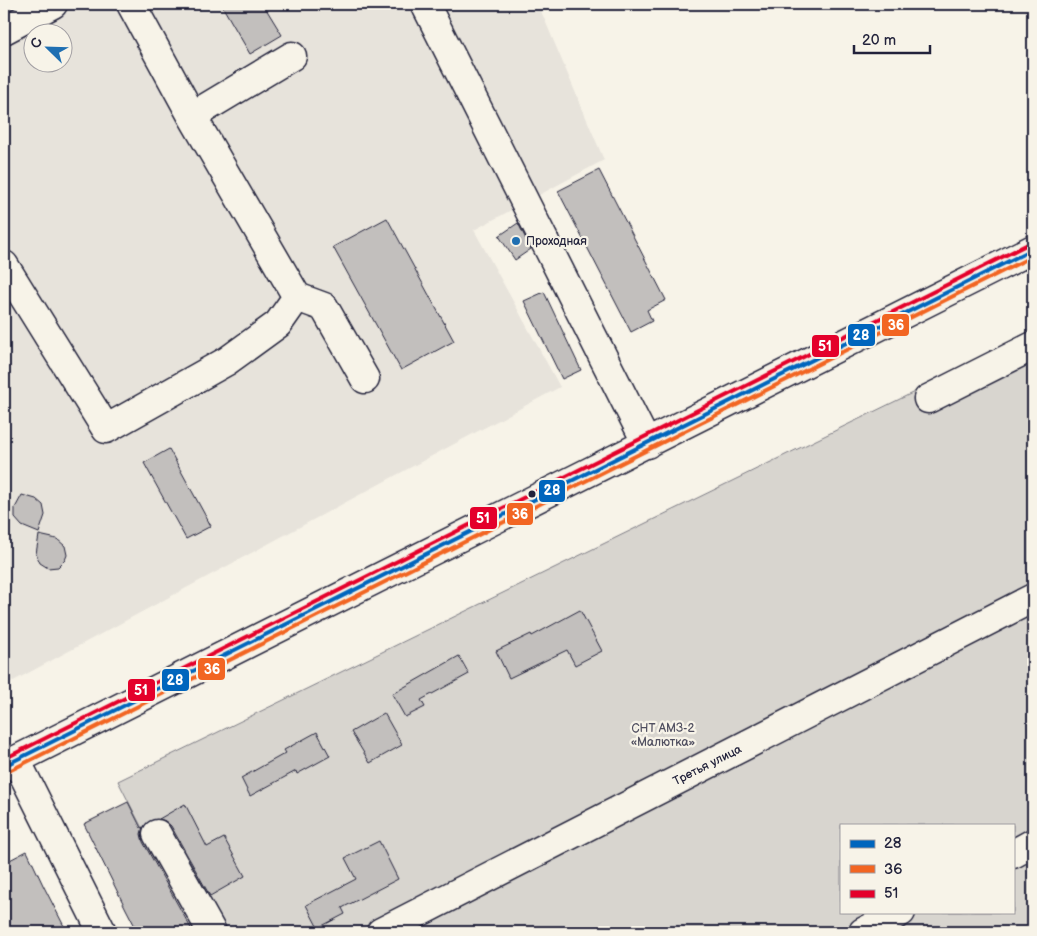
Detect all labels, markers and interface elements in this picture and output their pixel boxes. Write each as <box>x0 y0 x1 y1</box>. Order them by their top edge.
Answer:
north arrow <box>22 22 72 72</box>
scale bar <box>854 22 931 54</box>
text: 20 m <box>862 31 896 50</box>
text: С <box>27 35 46 51</box>
place label: Проходная <box>526 234 587 249</box>
marker: Проходная <box>510 235 522 247</box>
line badge: 36 <box>881 313 910 337</box>
text: 36 <box>888 317 904 334</box>
line badge: 28 <box>847 323 876 347</box>
text: 28 <box>853 327 869 344</box>
line badge: 51 <box>811 334 840 358</box>
text: 51 <box>818 338 832 355</box>
line badge: 28 <box>538 479 566 503</box>
text: 28 <box>544 482 560 499</box>
unlabelled marker <box>527 489 537 499</box>
line badge: 36 <box>506 502 534 526</box>
line badge: 51 <box>469 506 498 530</box>
text: 36 <box>512 506 528 523</box>
text: 51 <box>476 510 490 527</box>
line badge: 36 <box>197 657 226 681</box>
text: 36 <box>204 661 220 678</box>
line badge: 28 <box>161 668 190 692</box>
text: 28 <box>167 672 183 689</box>
line badge: 51 <box>127 678 156 702</box>
text: 51 <box>134 682 148 699</box>
park label: СНТ АМЗ-2 «Малютка» <box>631 721 696 750</box>
street label: Третья улица <box>670 742 744 789</box>
legend <box>840 824 1014 914</box>
text: 28 <box>884 834 902 853</box>
text: 36 <box>884 860 902 879</box>
text: 51 <box>884 884 898 903</box>

